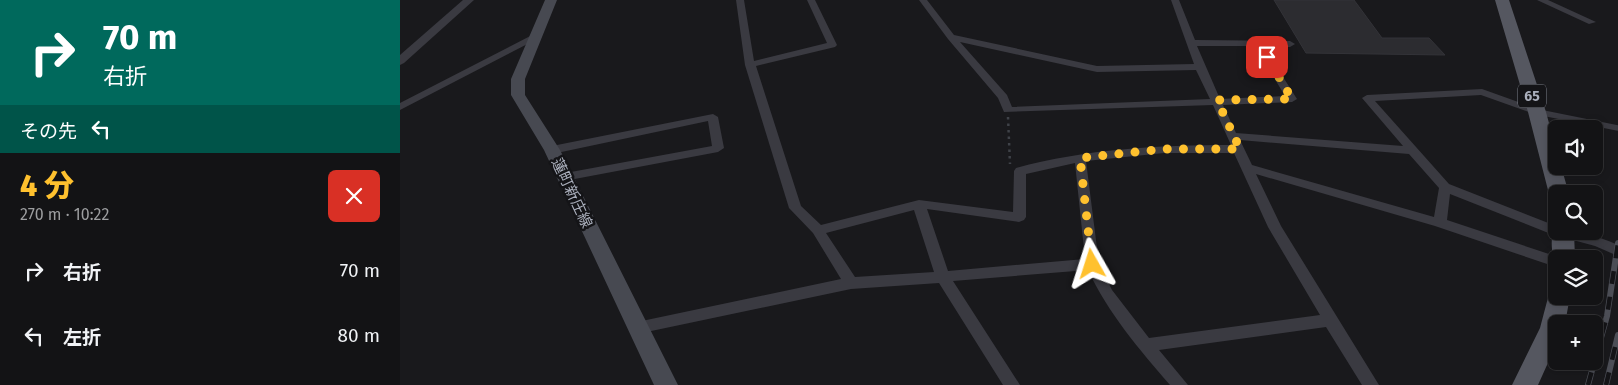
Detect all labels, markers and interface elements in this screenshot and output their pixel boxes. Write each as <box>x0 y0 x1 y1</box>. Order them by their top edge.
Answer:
text: 70 m <box>103 16 177 58</box>
icon: right <box>20 20 85 85</box>
pin <box>1246 36 1288 78</box>
icon: arrive <box>1253 43 1281 71</box>
text: 右折 <box>103 63 147 90</box>
road number: 65 <box>1518 84 1546 108</box>
icon: left <box>87 115 115 143</box>
text: その先 <box>20 120 77 143</box>
map controls <box>1548 120 1603 370</box>
button: sound <box>1548 120 1603 175</box>
street label: 蓮町新庄線 <box>548 155 596 231</box>
text: 4 分 <box>20 168 74 204</box>
button: close <box>328 170 380 222</box>
button: search <box>1548 185 1603 240</box>
text: 270 m · 10:22 <box>20 205 109 224</box>
position arrow <box>1065 237 1117 289</box>
button: layers <box>1548 250 1603 305</box>
icon: right <box>20 257 48 285</box>
text: 70 m <box>340 259 380 282</box>
text: 右折 <box>63 261 101 284</box>
button: + <box>1548 315 1603 370</box>
icon: left <box>20 322 48 350</box>
text: 80 m <box>338 324 380 347</box>
text: 左折 <box>63 326 101 349</box>

